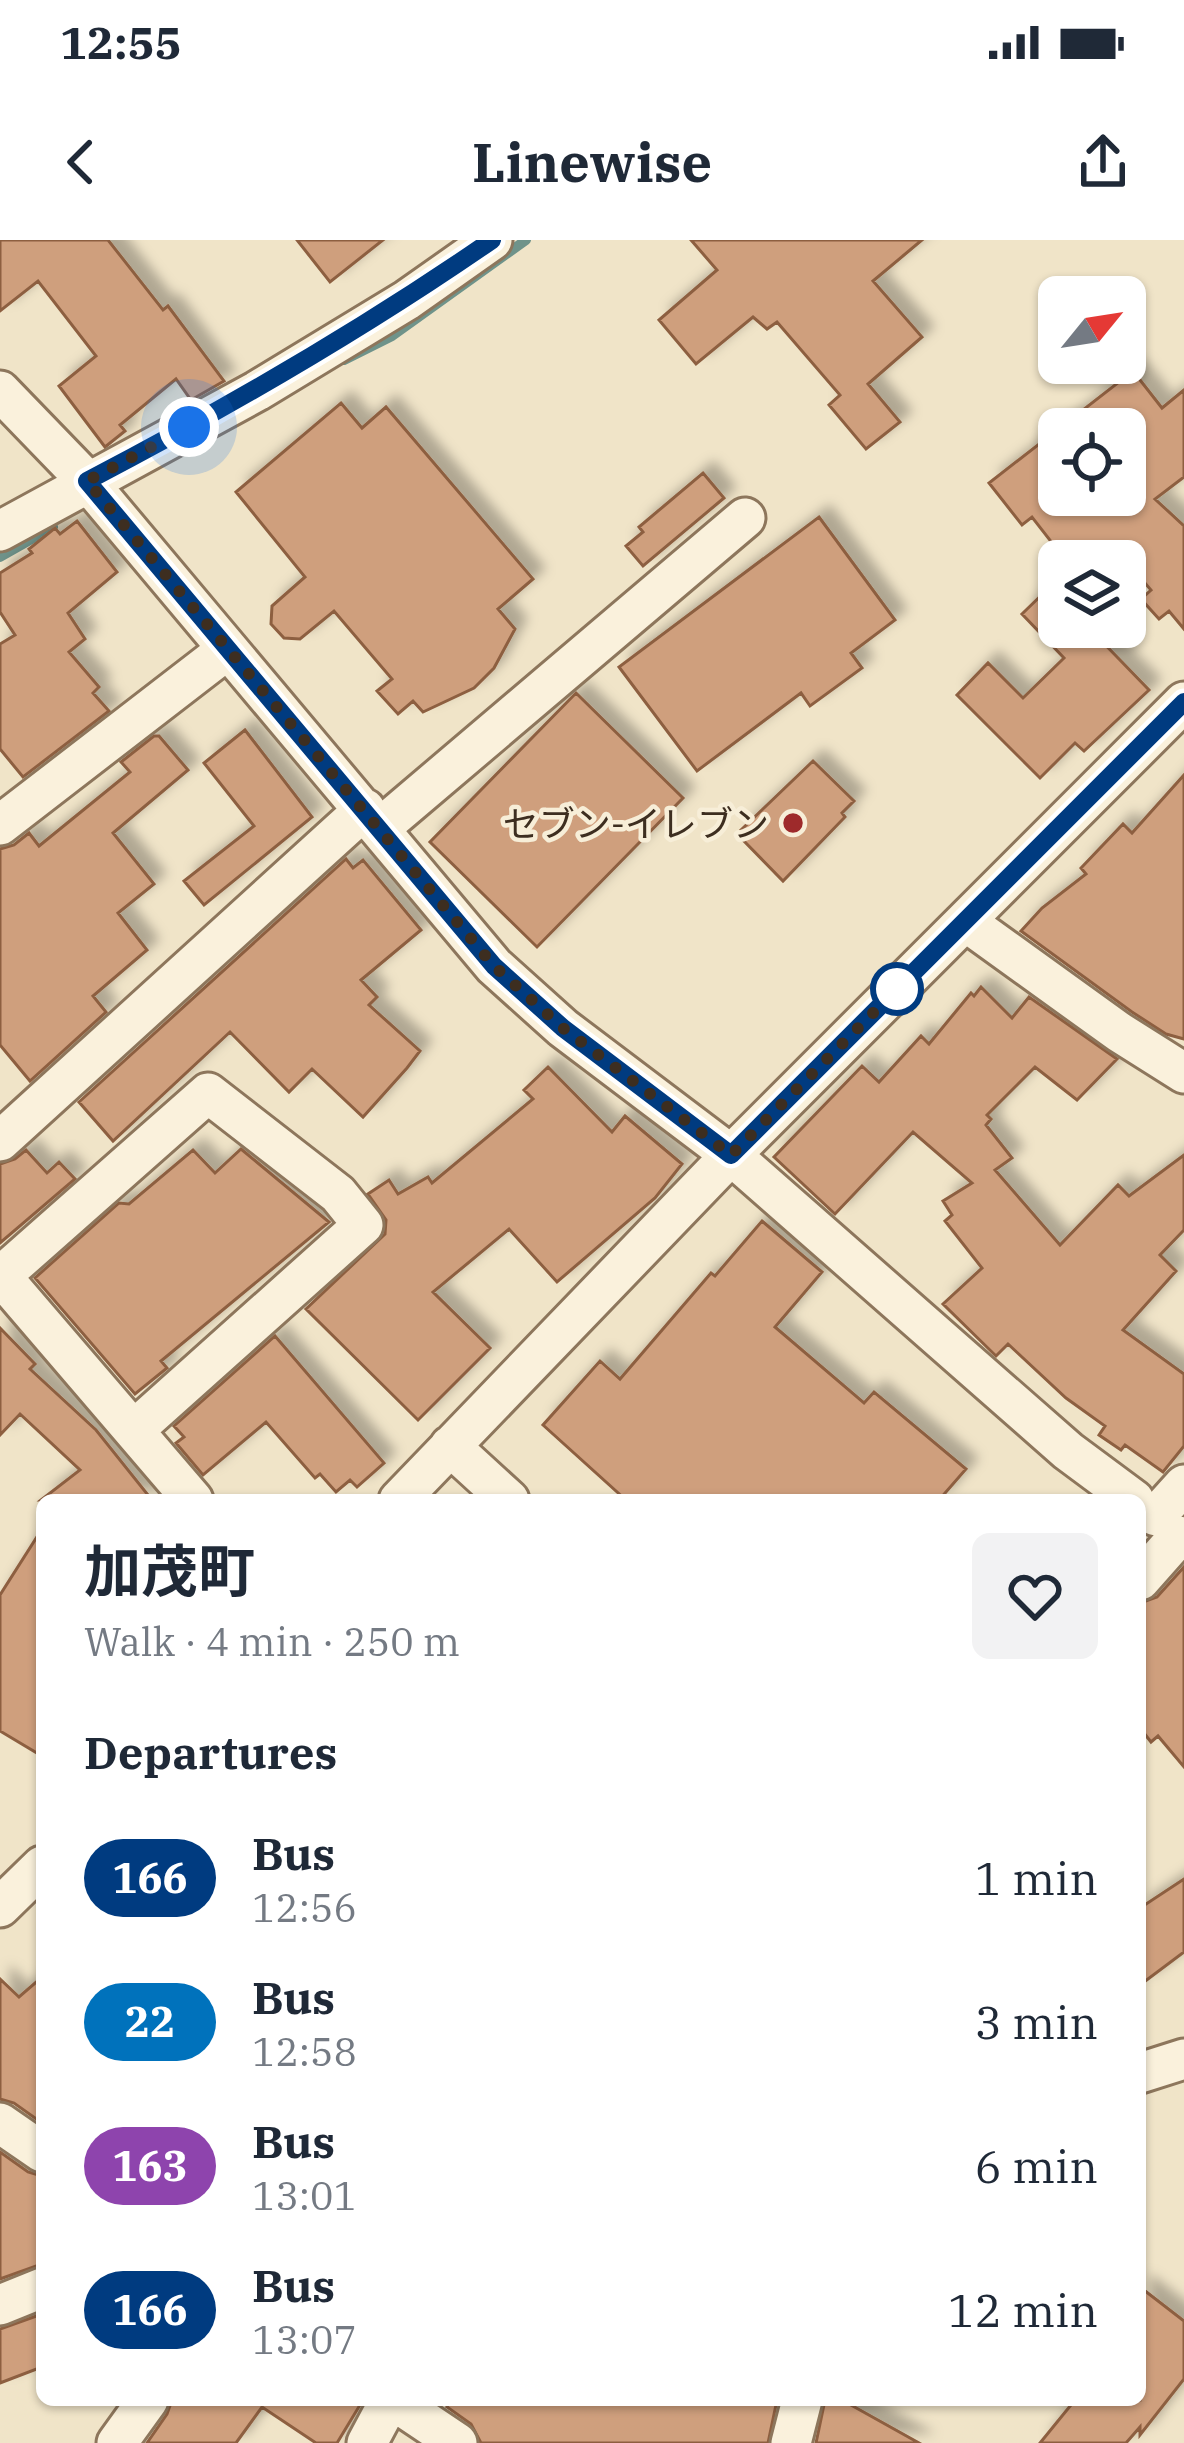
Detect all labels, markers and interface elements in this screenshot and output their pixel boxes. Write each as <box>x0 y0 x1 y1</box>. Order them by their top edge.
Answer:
text: 12:55 <box>60 13 182 71</box>
text: Linewise <box>472 127 712 197</box>
icon: back <box>48 129 114 195</box>
icon: share <box>1070 129 1136 195</box>
north arrow <box>1038 276 1146 384</box>
map controls <box>1038 276 1146 648</box>
your location <box>159 397 219 457</box>
button: locate <box>1038 408 1146 516</box>
button: layers <box>1038 540 1146 648</box>
place label: セブン-イレブン <box>503 800 769 847</box>
marker: セブン-イレブン <box>780 810 806 836</box>
unlabelled marker <box>872 964 922 1014</box>
button: heart <box>972 1533 1098 1659</box>
text: 加茂町 <box>84 1534 255 1608</box>
text: Walk · 4 min · 250 m <box>84 1616 460 1667</box>
text: Departures <box>84 1723 337 1781</box>
text: Bus <box>252 1824 335 1882</box>
text: 1 min <box>975 1849 1098 1907</box>
text: 166 <box>112 1850 188 1905</box>
text: 12:56 <box>252 1882 357 1933</box>
text: Bus <box>252 1968 335 2026</box>
text: 3 min <box>975 1993 1098 2051</box>
text: 22 <box>125 1994 175 2049</box>
text: 12:58 <box>252 2026 357 2077</box>
text: Bus <box>252 2112 335 2170</box>
text: 6 min <box>975 2137 1098 2195</box>
text: 163 <box>112 2138 188 2193</box>
text: 13:01 <box>252 2170 357 2221</box>
text: Bus <box>252 2256 335 2314</box>
text: 12 min <box>948 2281 1098 2339</box>
text: 166 <box>112 2282 188 2337</box>
text: 13:07 <box>252 2314 357 2365</box>

